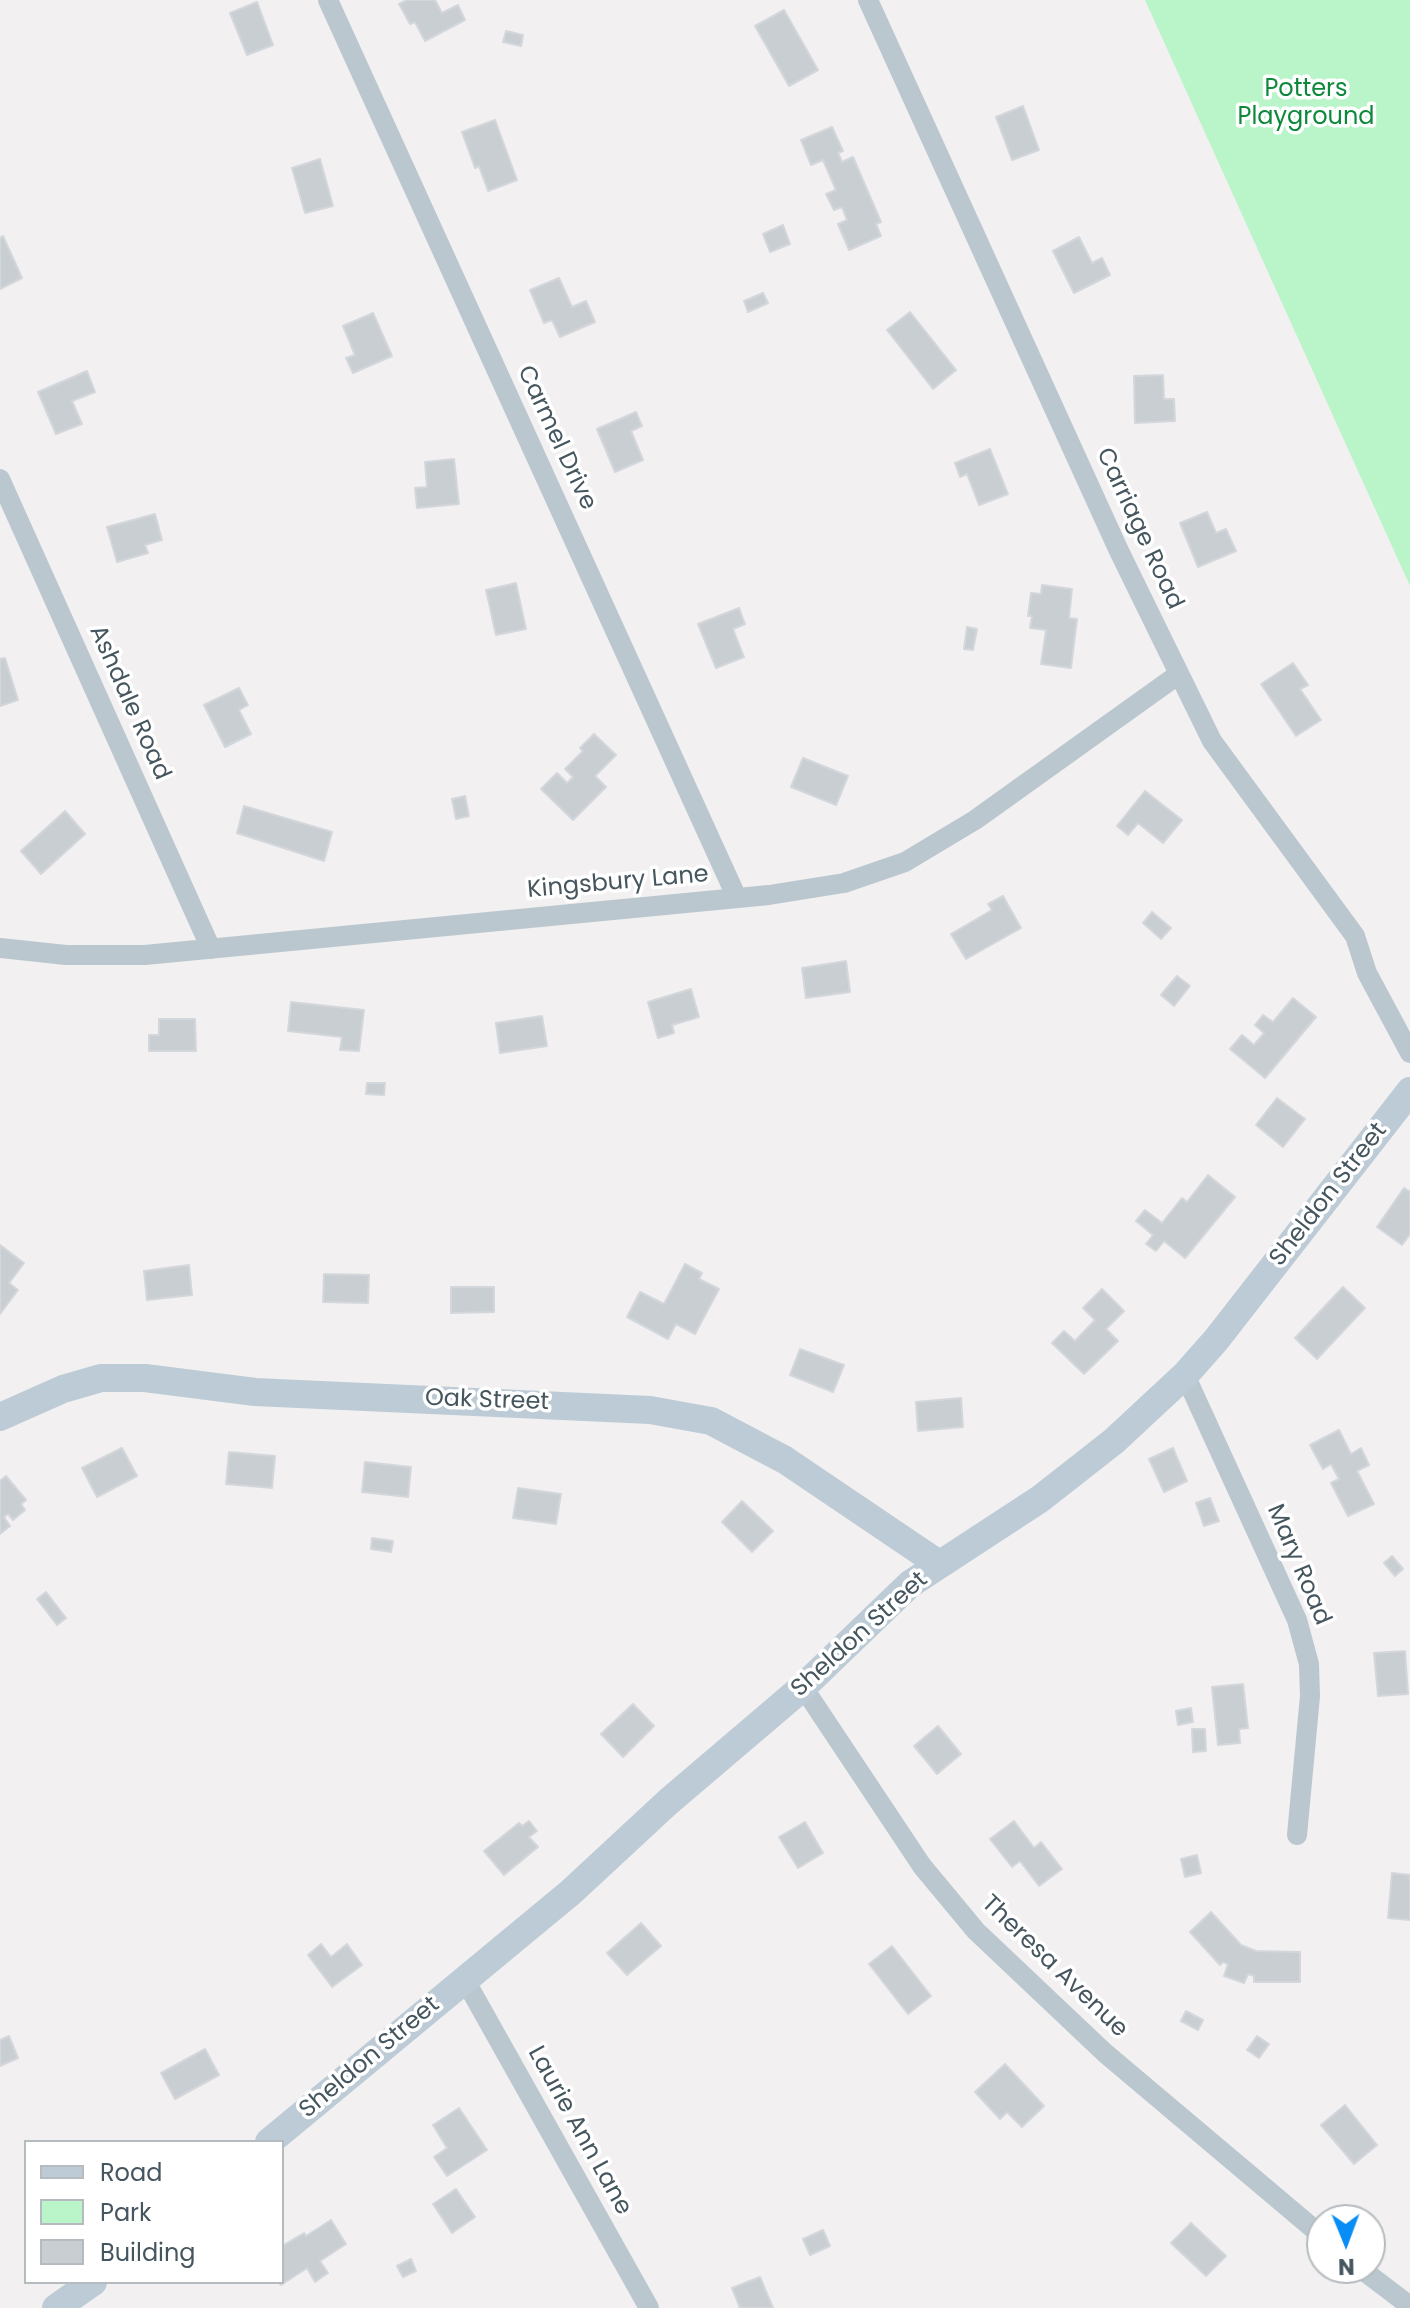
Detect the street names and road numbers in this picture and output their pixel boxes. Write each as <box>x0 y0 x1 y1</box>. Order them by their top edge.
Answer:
street label: Carmel Drive <box>510 361 602 515</box>
street label: Carriage Road <box>1089 444 1189 614</box>
street label: Ashdale Road <box>82 621 176 785</box>
street label: Kingsbury Lane <box>526 861 710 905</box>
street label: Sheldon Street <box>1264 1118 1394 1272</box>
street label: Oak Street <box>424 1384 550 1418</box>
street label: Mary Road <box>1260 1500 1336 1630</box>
street label: Sheldon Street <box>786 1566 934 1704</box>
street label: Theresa Avenue <box>975 1890 1133 2044</box>
street label: Sheldon Street <box>294 1991 446 2125</box>
street label: Laurie Ann Lane <box>521 2042 637 2220</box>

